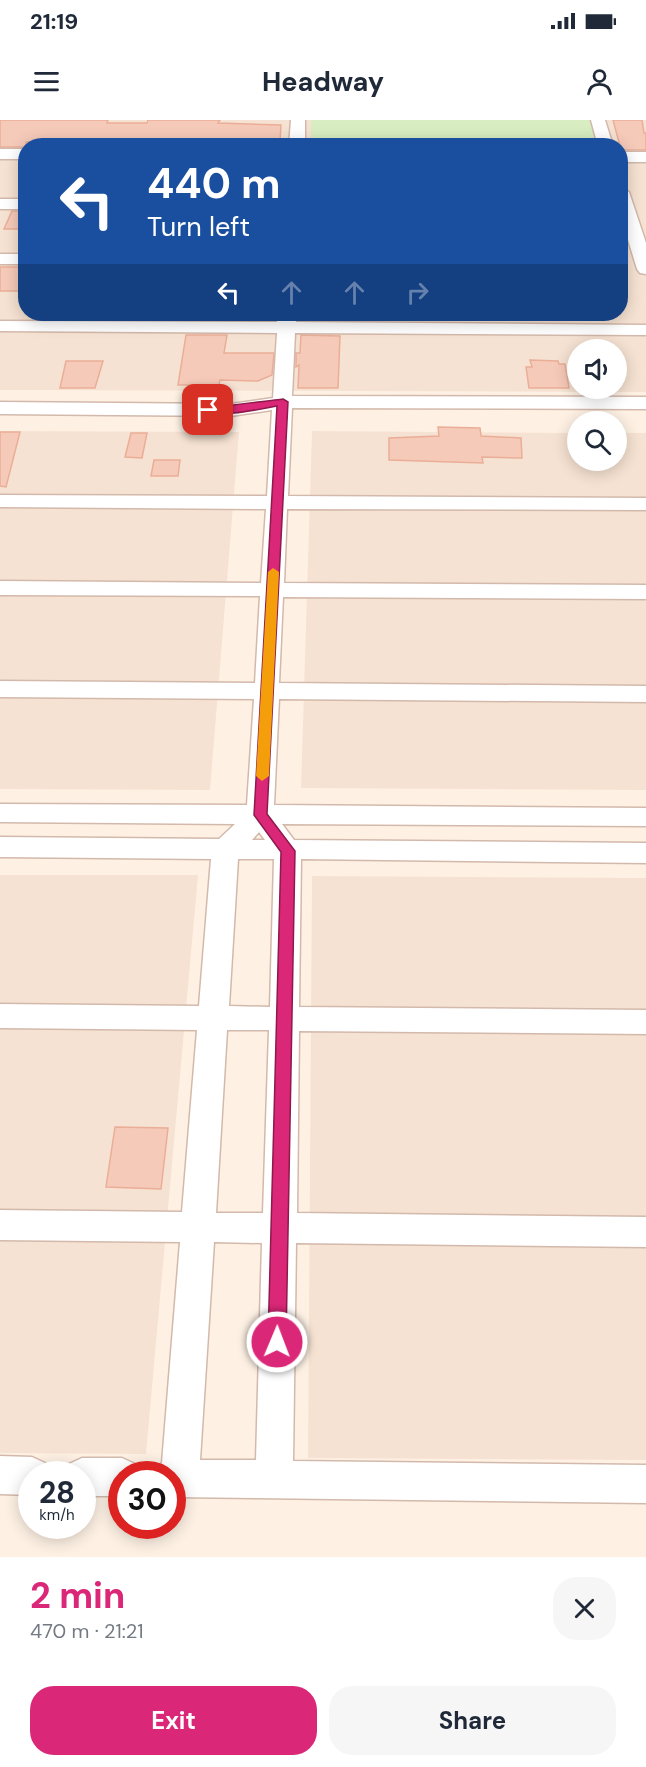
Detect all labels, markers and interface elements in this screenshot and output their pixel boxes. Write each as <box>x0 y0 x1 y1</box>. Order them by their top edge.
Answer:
text: 21:19 <box>30 7 78 36</box>
text: Headway <box>262 64 384 99</box>
icon: menu <box>30 65 63 98</box>
icon: person <box>583 65 616 98</box>
text: 440 m <box>147 156 281 211</box>
icon: left <box>48 162 126 240</box>
text: Turn left <box>147 209 250 244</box>
icon: left <box>212 276 245 309</box>
icon: ahead <box>275 276 308 309</box>
icon: ahead <box>338 276 371 309</box>
icon: right <box>401 276 434 309</box>
map controls <box>567 339 627 471</box>
button: sound <box>567 339 627 399</box>
pin <box>182 384 233 435</box>
icon: arrive <box>191 393 224 426</box>
button: search <box>567 411 627 471</box>
position arrow <box>245 1310 309 1374</box>
speed limit sign: 30 <box>108 1461 186 1539</box>
text: 28 <box>39 1473 75 1512</box>
text: km/h <box>39 1505 75 1525</box>
text: 2 min <box>30 1572 125 1619</box>
button: close <box>553 1577 616 1640</box>
text: 470 m · 21:21 <box>30 1618 144 1644</box>
button: Exit <box>30 1686 317 1755</box>
button: Share <box>329 1686 616 1755</box>

